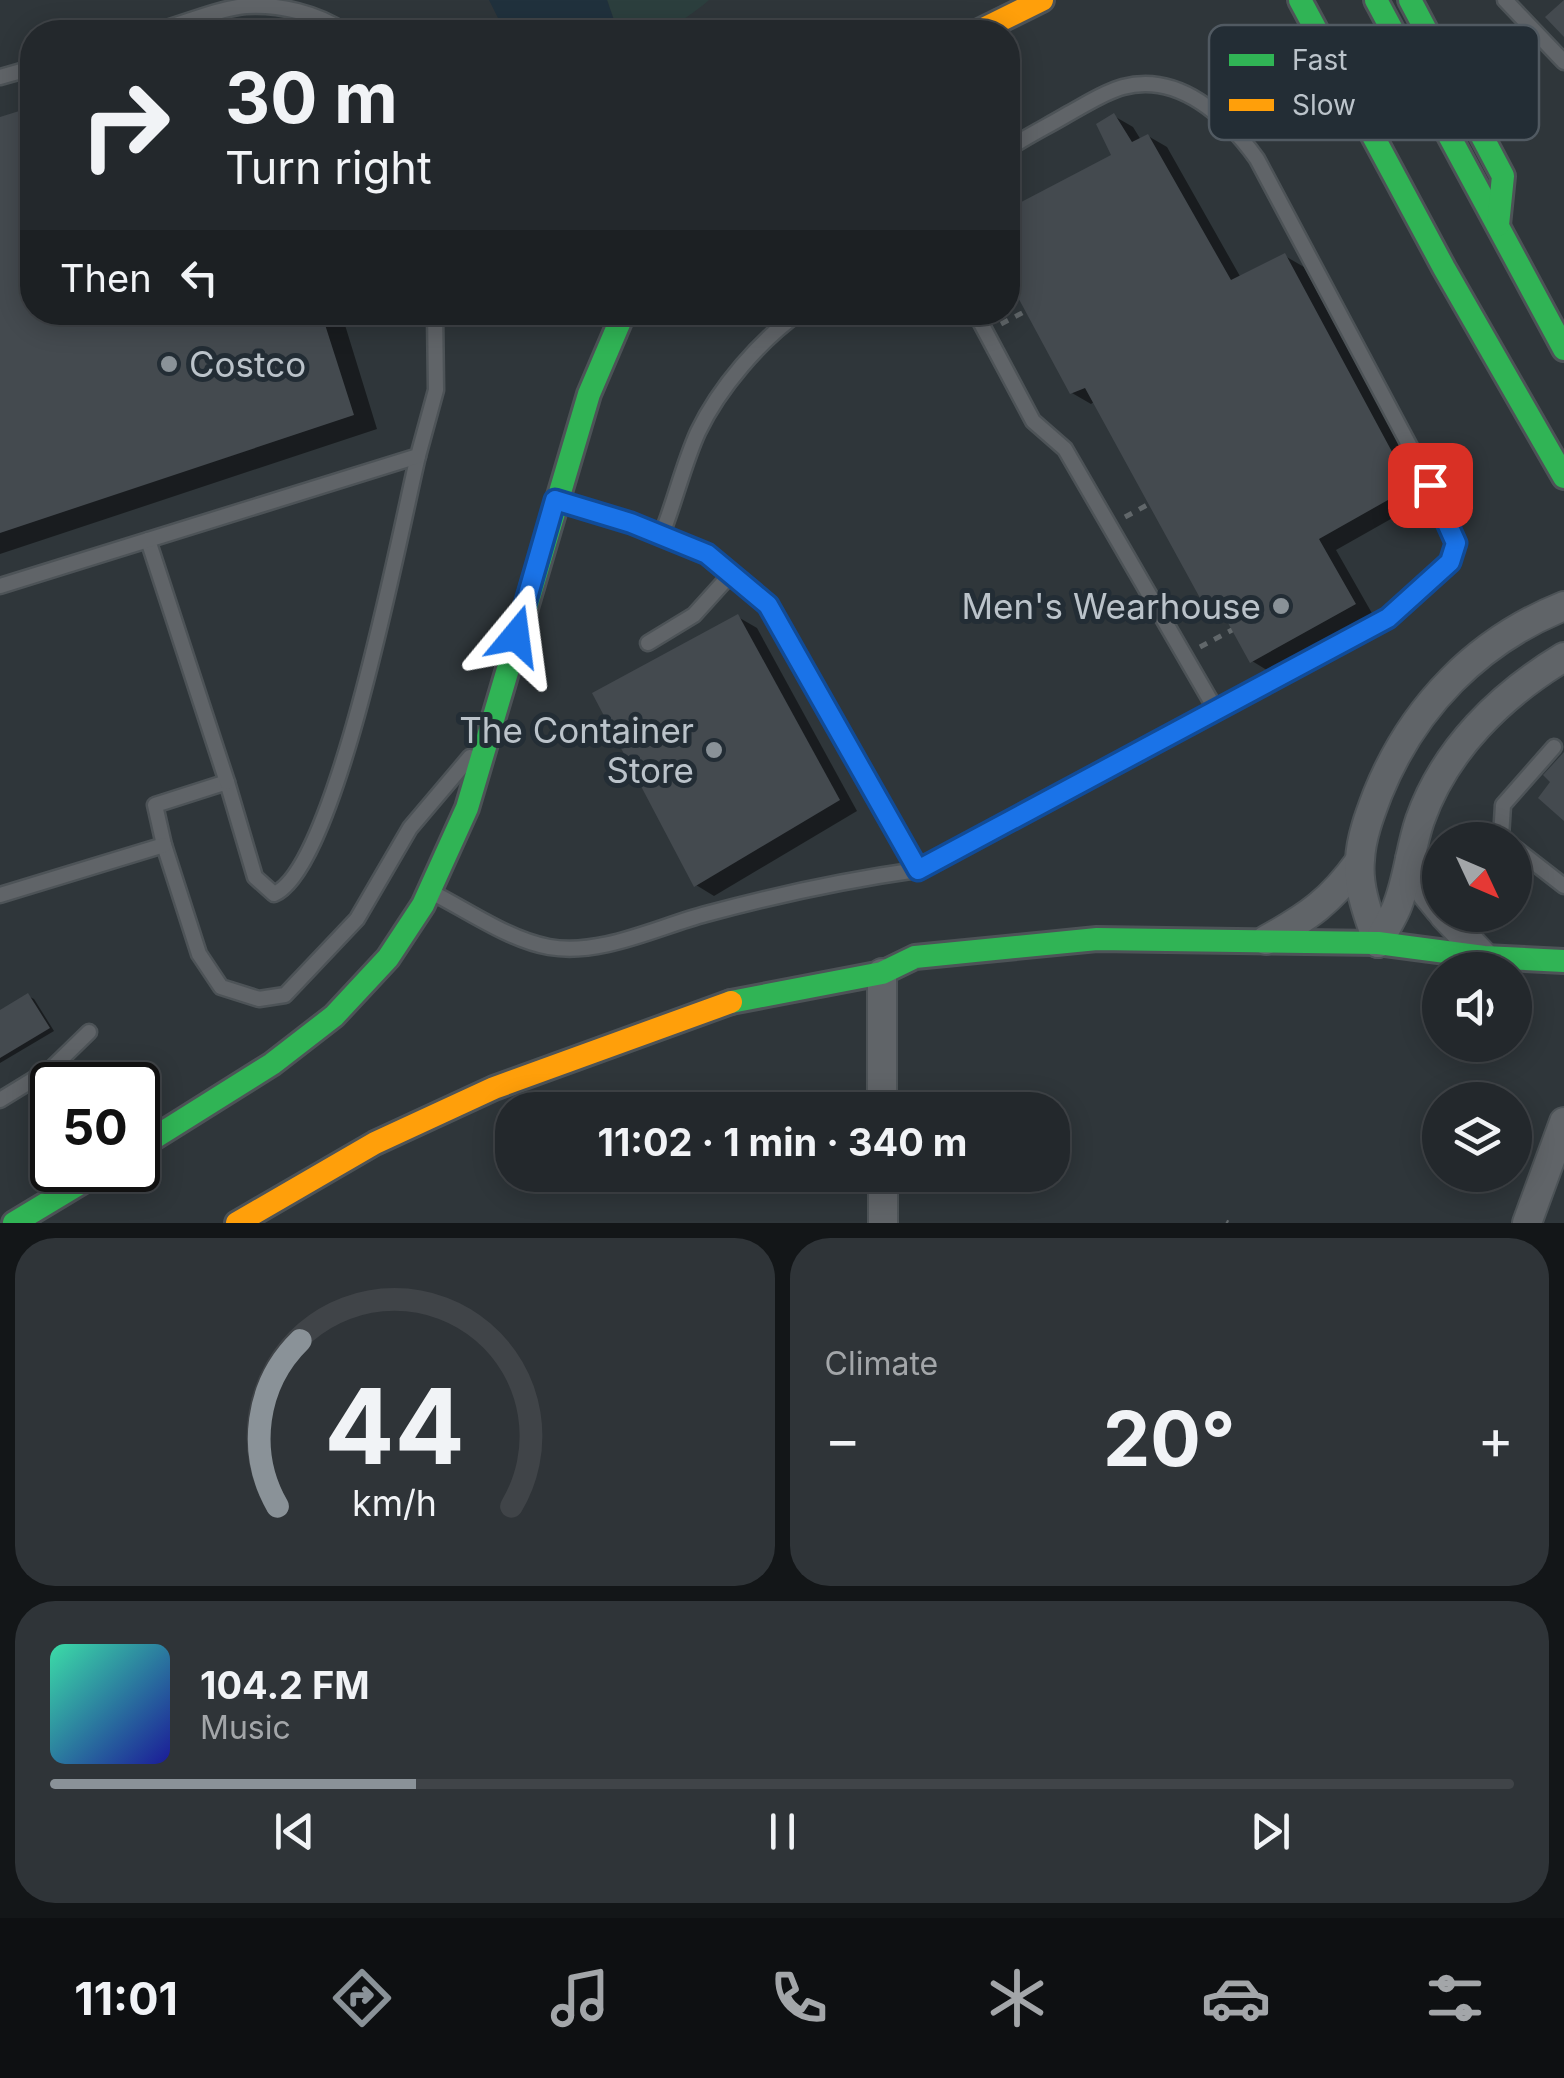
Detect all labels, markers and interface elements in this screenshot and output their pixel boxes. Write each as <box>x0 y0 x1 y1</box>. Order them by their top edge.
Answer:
legend <box>1209 25 1539 140</box>
text: Fast <box>1292 43 1348 77</box>
text: 30 m <box>225 55 398 140</box>
icon: right <box>60 60 190 190</box>
text: Slow <box>1292 88 1356 122</box>
text: Turn right <box>225 140 432 195</box>
icon: left <box>172 250 227 305</box>
text: Then <box>60 255 152 301</box>
place label: Costco <box>189 343 306 385</box>
marker: Costco <box>158 353 180 375</box>
pin <box>1388 443 1473 528</box>
icon: arrive <box>1403 458 1458 513</box>
position arrow <box>464 584 568 688</box>
place label: Men's Wearhouse <box>961 585 1261 627</box>
marker: Men's Wearhouse <box>1270 595 1292 617</box>
place label: The Container Store <box>459 709 694 791</box>
marker: The Container Store <box>703 739 725 761</box>
north arrow <box>1422 822 1532 932</box>
map controls <box>1422 822 1532 1192</box>
button: sound <box>1422 952 1532 1062</box>
speed limit sign: 50 <box>30 1062 160 1192</box>
button: layers <box>1422 1082 1532 1192</box>
text: 11:02 · 1 min · 340 m <box>598 1119 967 1165</box>
text: Climate <box>825 1344 938 1383</box>
text: 44 <box>324 1363 465 1489</box>
text: 20° <box>1103 1393 1235 1484</box>
text: − <box>825 1406 861 1472</box>
text: + <box>1478 1406 1514 1472</box>
text: km/h <box>352 1481 437 1525</box>
text: 104.2 FM <box>200 1662 370 1708</box>
text: Music <box>200 1708 291 1747</box>
icon: previous <box>267 1804 322 1859</box>
icon: pause <box>755 1804 810 1859</box>
icon: next <box>1243 1804 1298 1859</box>
icon: directions <box>327 1963 397 2033</box>
icon: music <box>545 1963 615 2033</box>
icon: phone <box>764 1963 834 2033</box>
icon: climate <box>982 1963 1052 2033</box>
icon: car <box>1201 1963 1271 2033</box>
icon: filters <box>1420 1963 1490 2033</box>
text: 11:01 <box>74 1971 178 2026</box>

